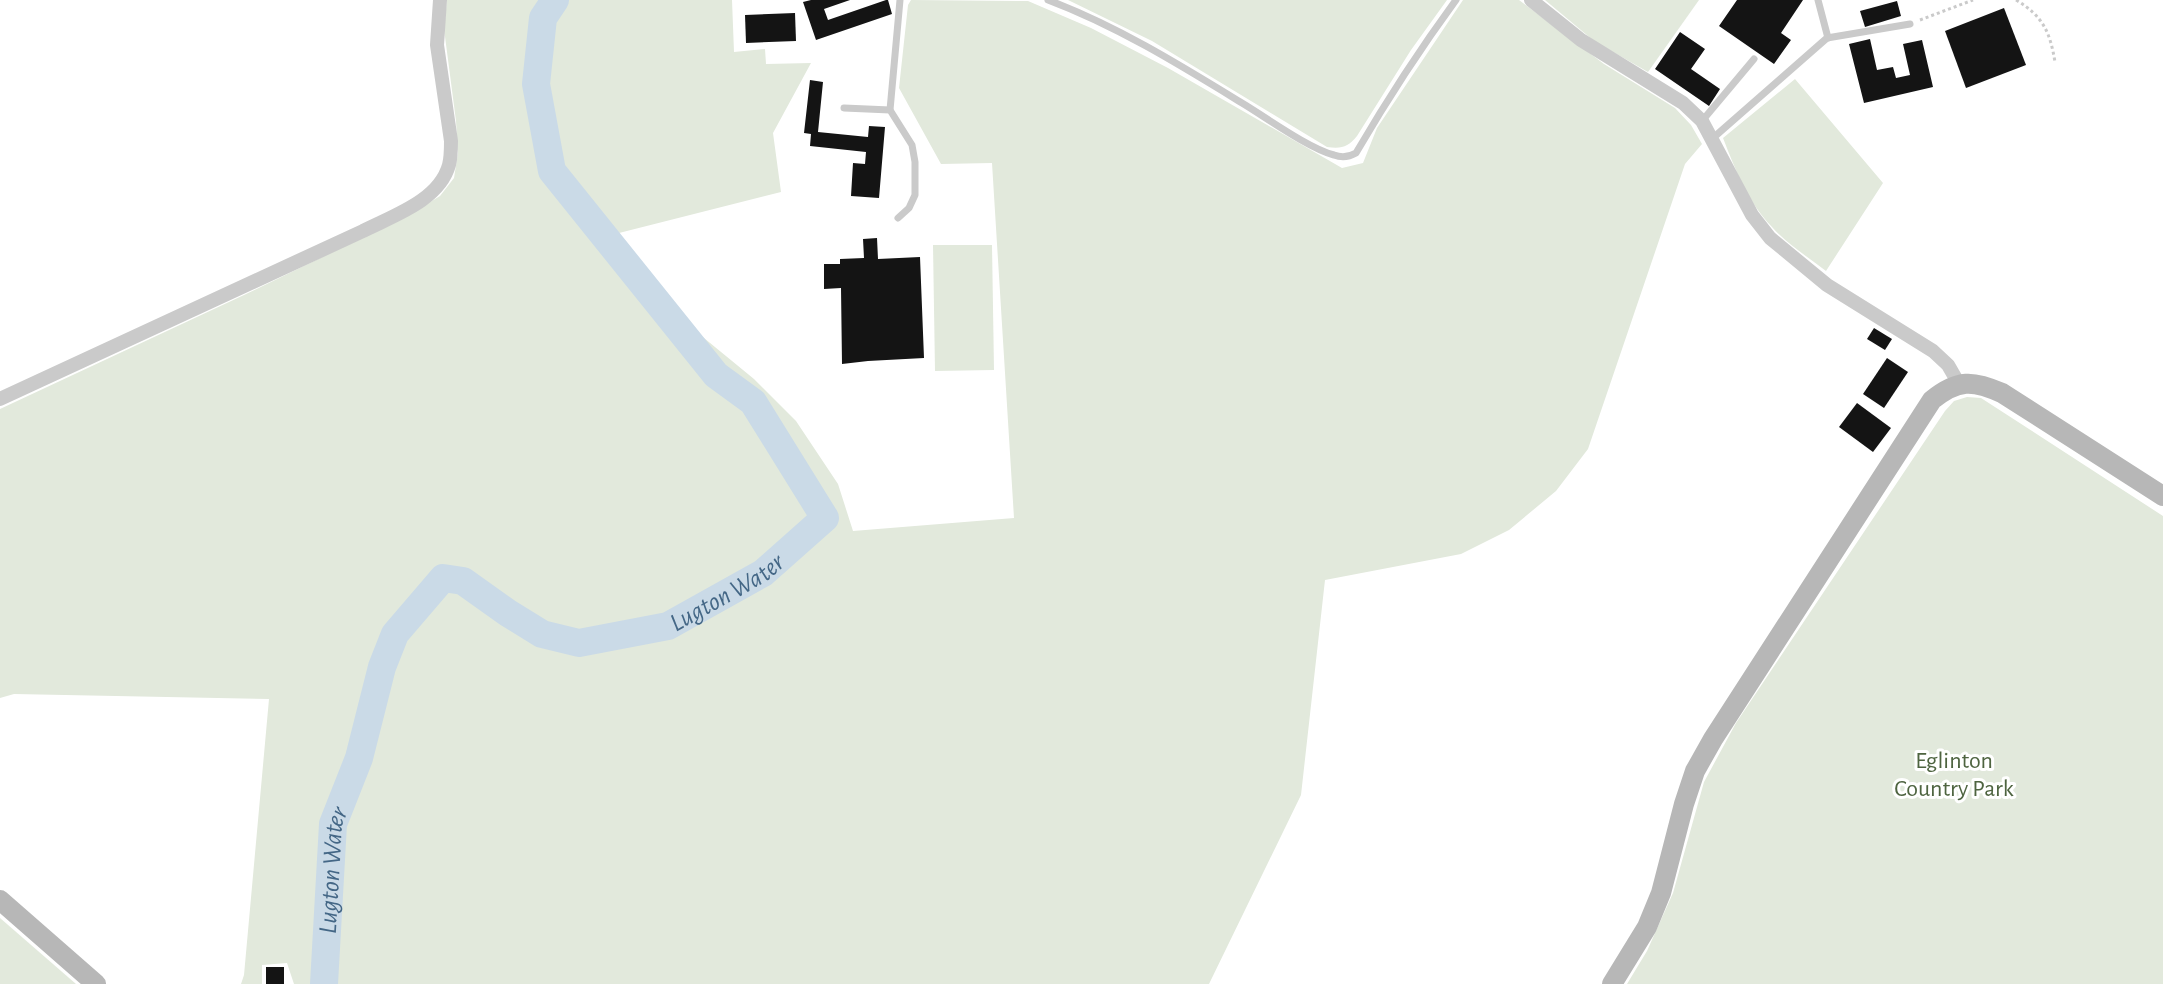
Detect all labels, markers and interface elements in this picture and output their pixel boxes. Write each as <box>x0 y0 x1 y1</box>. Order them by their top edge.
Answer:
water label: Lugton Water <box>665 548 790 636</box>
park label: Eglinton Country Park <box>1894 749 2014 801</box>
water label: Lugton Water <box>315 802 353 935</box>

